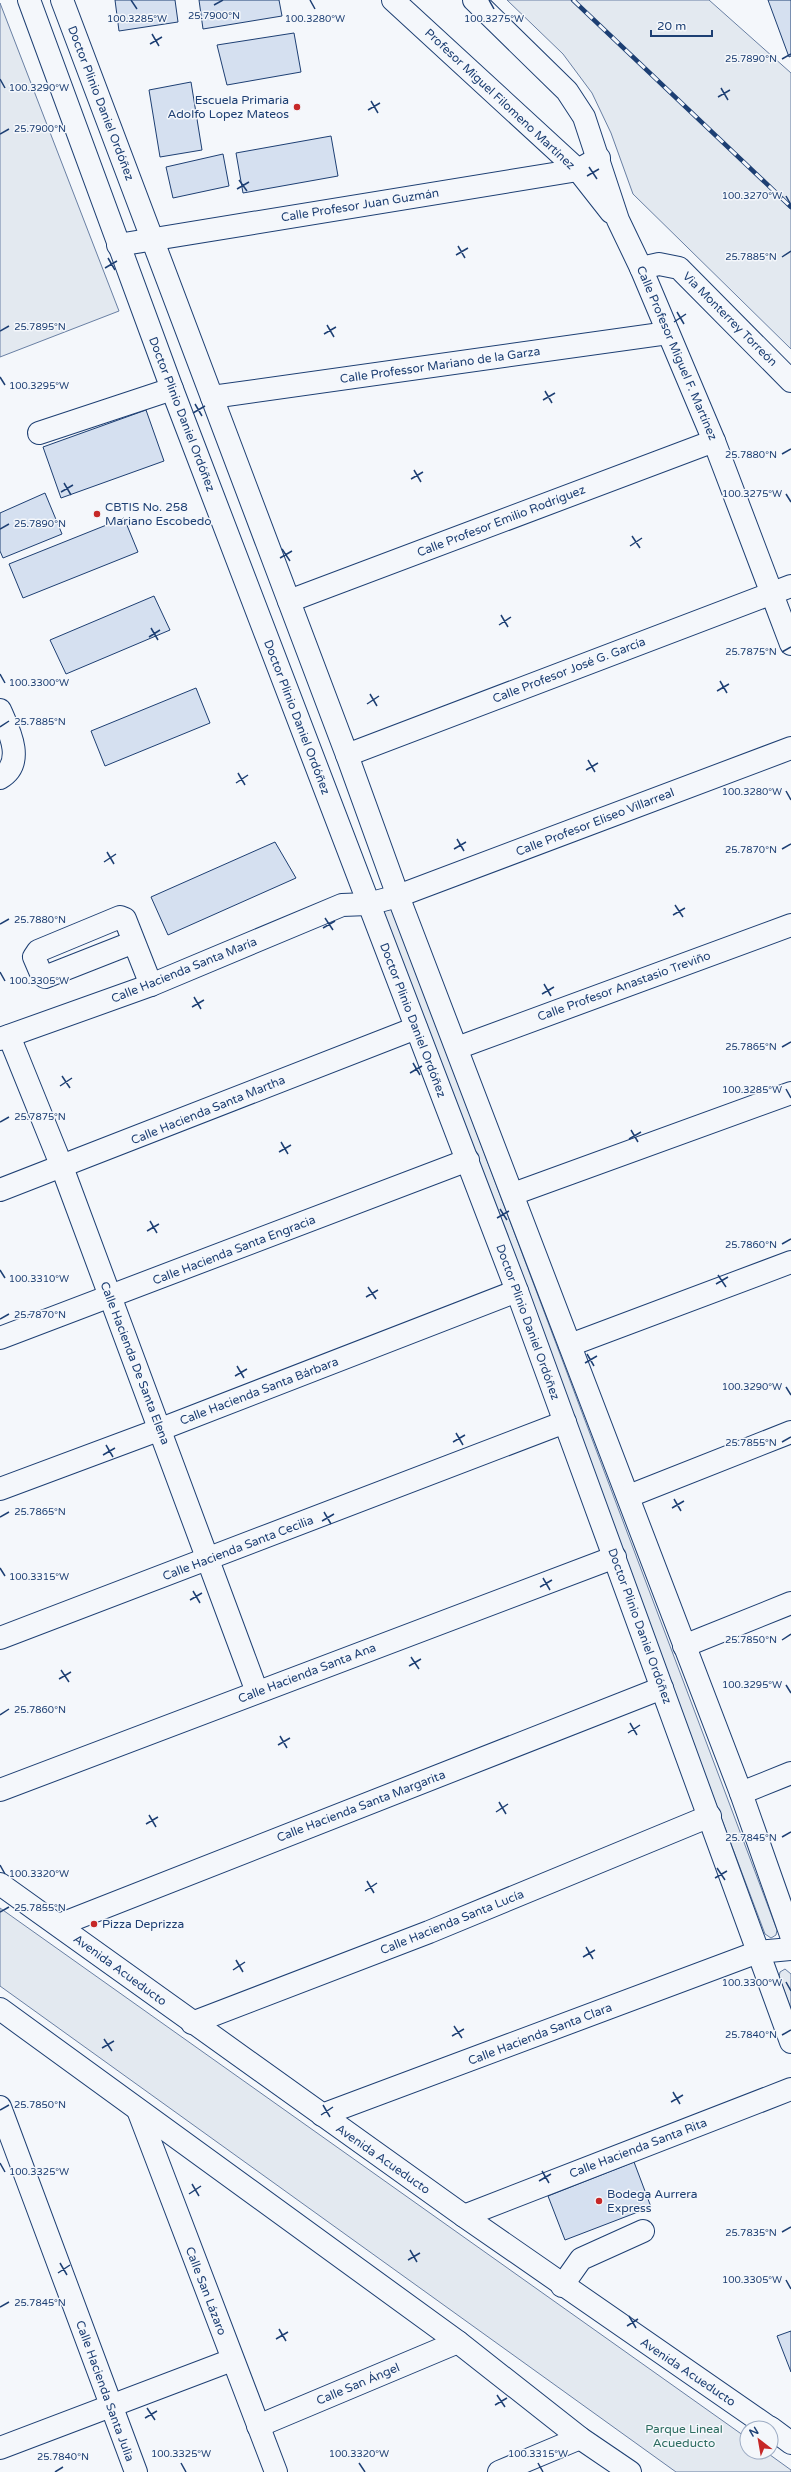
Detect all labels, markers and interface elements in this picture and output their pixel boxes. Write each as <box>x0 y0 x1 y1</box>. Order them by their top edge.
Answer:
text: 25.7900°N <box>188 10 240 22</box>
scale bar <box>651 12 712 38</box>
text: 100.3285°W <box>107 13 167 25</box>
text: 100.3280°W <box>285 13 345 25</box>
text: 100.3275°W <box>464 13 524 25</box>
text: 20 m <box>657 19 686 33</box>
street label: Doctor Plinio Daniel Ordóñez <box>65 24 137 182</box>
street label: Profesor Miguel Filomeno Martínez <box>422 26 578 172</box>
text: 25.7890°N <box>725 53 777 65</box>
text: 100.3290°W <box>9 82 69 94</box>
place label: Escuela Primaria Adolfo Lopez Mateos <box>167 93 289 121</box>
marker: Escuela Primaria Adolfo Lopez Mateos <box>292 102 302 112</box>
text: 25.7900°N <box>14 123 66 135</box>
street label: Calle Profesor Juan Guzmán <box>280 186 440 224</box>
text: 100.3270°W <box>722 190 782 202</box>
text: 25.7885°N <box>725 251 777 263</box>
street label: Calle Profesor Miguel F. Martínez <box>634 264 720 442</box>
street label: Via Monterrey Torreón <box>680 269 780 369</box>
text: 25.7895°N <box>14 321 66 333</box>
street label: Doctor Plinio Daniel Ordóñez <box>146 335 218 493</box>
street label: Calle Professor Mariano de la Garza <box>339 344 541 386</box>
text: 100.3295°W <box>9 380 69 392</box>
text: 25.7880°N <box>725 449 777 461</box>
street label: Calle Profesor Emilio Rodríguez <box>415 482 587 560</box>
text: 100.3275°W <box>722 488 782 500</box>
place label: CBTIS No. 258 Mariano Escobedo <box>105 500 212 528</box>
marker: CBTIS No. 258 Mariano Escobedo <box>92 509 102 519</box>
text: 25.7890°N <box>14 518 66 530</box>
street label: Calle Profesor José G. García <box>491 634 647 706</box>
street label: Doctor Plinio Daniel Ordóñez <box>261 638 333 796</box>
text: 25.7875°N <box>725 646 777 658</box>
text: 100.3300°W <box>9 677 69 689</box>
text: 25.7885°N <box>14 716 66 728</box>
street label: Calle Profesor Eliseo Villarreal <box>514 785 676 859</box>
text: 100.3280°W <box>722 786 782 798</box>
text: 25.7870°N <box>725 844 777 856</box>
text: 25.7880°N <box>14 914 66 926</box>
street label: Calle Hacienda Santa María <box>109 934 259 1006</box>
street label: Doctor Plinio Daniel Ordóñez <box>377 941 449 1099</box>
street label: Calle Profesor Anastasio Treviño <box>536 948 712 1024</box>
text: 100.3305°W <box>9 975 69 987</box>
text: 25.7865°N <box>725 1041 777 1053</box>
street label: Calle Hacienda Santa Martha <box>129 1073 287 1147</box>
text: 100.3285°W <box>722 1084 782 1096</box>
text: 25.7875°N <box>14 1111 66 1123</box>
street label: Calle Hacienda Santa Engracia <box>151 1212 317 1288</box>
text: 25.7860°N <box>725 1239 777 1251</box>
street label: Doctor Plinio Daniel Ordóñez <box>493 1242 563 1402</box>
text: 100.3310°W <box>9 1273 69 1285</box>
street label: Calle Hacienda De Santa Elena <box>97 1279 173 1447</box>
text: 25.7870°N <box>14 1309 66 1321</box>
street label: Calle Hacienda Santa Bárbara <box>178 1354 340 1428</box>
text: 100.3290°W <box>722 1381 782 1393</box>
text: 25.7855°N <box>725 1437 777 1449</box>
text: 25.7865°N <box>14 1506 66 1518</box>
street label: Calle Hacienda Santa Cecilia <box>161 1513 315 1583</box>
street label: Doctor Plinio Daniel Ordóñez <box>605 1546 675 1706</box>
text: 100.3315°W <box>9 1571 69 1583</box>
text: 25.7850°N <box>725 1634 777 1646</box>
street label: Calle Hacienda Santa Ana <box>236 1640 378 1706</box>
text: 100.3295°W <box>722 1679 782 1691</box>
text: 25.7860°N <box>14 1704 66 1716</box>
street label: Calle Hacienda Santa Margarita <box>275 1767 447 1845</box>
text: 25.7845°N <box>725 1832 777 1844</box>
text: 100.3320°W <box>9 1868 69 1880</box>
street label: Calle Hacienda Santa Lucía <box>378 1887 526 1957</box>
text: 25.7855°N <box>14 1902 66 1914</box>
place label: Pizza Deprizza <box>102 1917 184 1931</box>
marker: Pizza Deprizza <box>89 1919 99 1929</box>
street label: Avenida Acueducto <box>71 1932 169 2008</box>
text: 100.3300°W <box>722 1977 782 1989</box>
street label: Calle Hacienda Santa Clara <box>466 2000 614 2068</box>
text: 25.7840°N <box>725 2029 777 2041</box>
text: 25.7850°N <box>14 2099 66 2111</box>
street label: Calle Hacienda Santa Rita <box>567 2115 709 2181</box>
street label: Avenida Acueducto <box>333 2121 433 2197</box>
text: 100.3325°W <box>9 2166 69 2178</box>
place label: Bodega Aurrera Express <box>607 2187 698 2215</box>
marker: Bodega Aurrera Express <box>594 2196 604 2206</box>
text: 25.7835°N <box>725 2227 777 2239</box>
street label: Calle San Lázaro <box>183 2245 229 2337</box>
text: 100.3305°W <box>722 2274 782 2286</box>
text: 25.7845°N <box>14 2297 66 2309</box>
street label: Calle Hacienda Santa Julia <box>73 2319 137 2463</box>
street label: Avenida Acueducto <box>638 2335 738 2409</box>
street label: Calle San Ángel <box>314 2360 402 2408</box>
north arrow <box>739 2420 779 2460</box>
park label: Parque Lineal Acueducto <box>645 2422 723 2450</box>
text: N <box>747 2424 761 2440</box>
text: 100.3325°W <box>151 2448 211 2460</box>
text: 100.3320°W <box>329 2448 389 2460</box>
text: 100.3315°W <box>508 2448 568 2460</box>
text: 25.7840°N <box>37 2451 89 2463</box>

